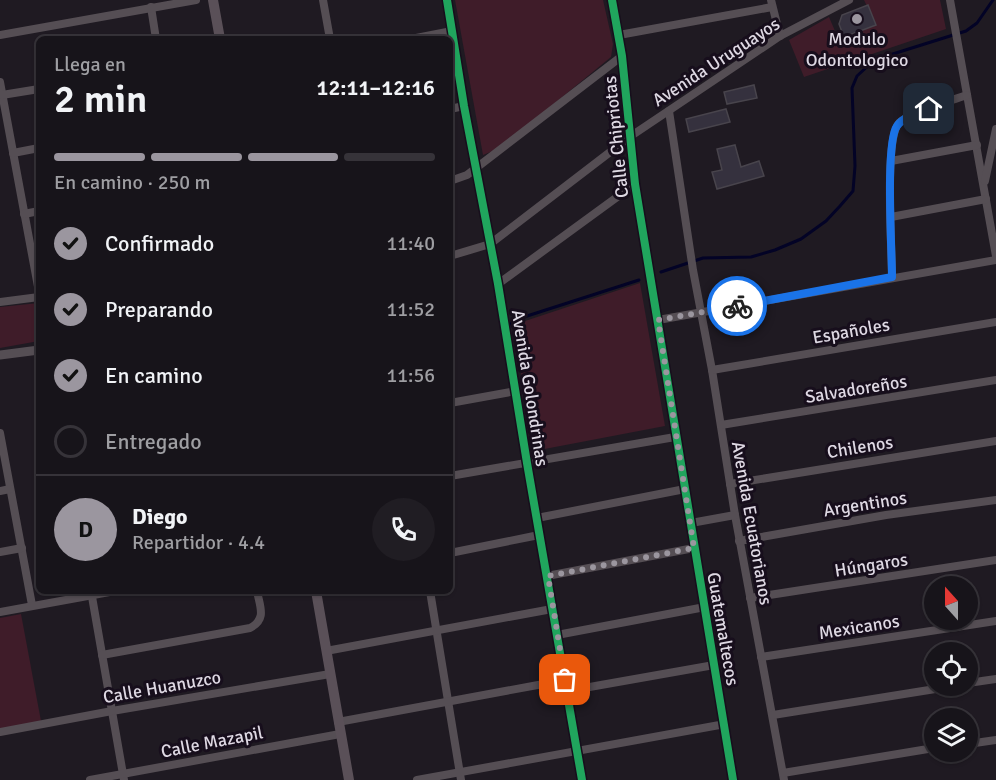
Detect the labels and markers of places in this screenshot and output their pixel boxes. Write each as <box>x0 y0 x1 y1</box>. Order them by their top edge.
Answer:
marker: Modulo Odontologico <box>850 12 864 26</box>
place label: Modulo Odontologico <box>806 28 908 71</box>
pin <box>903 83 954 134</box>
pin <box>539 654 590 705</box>

